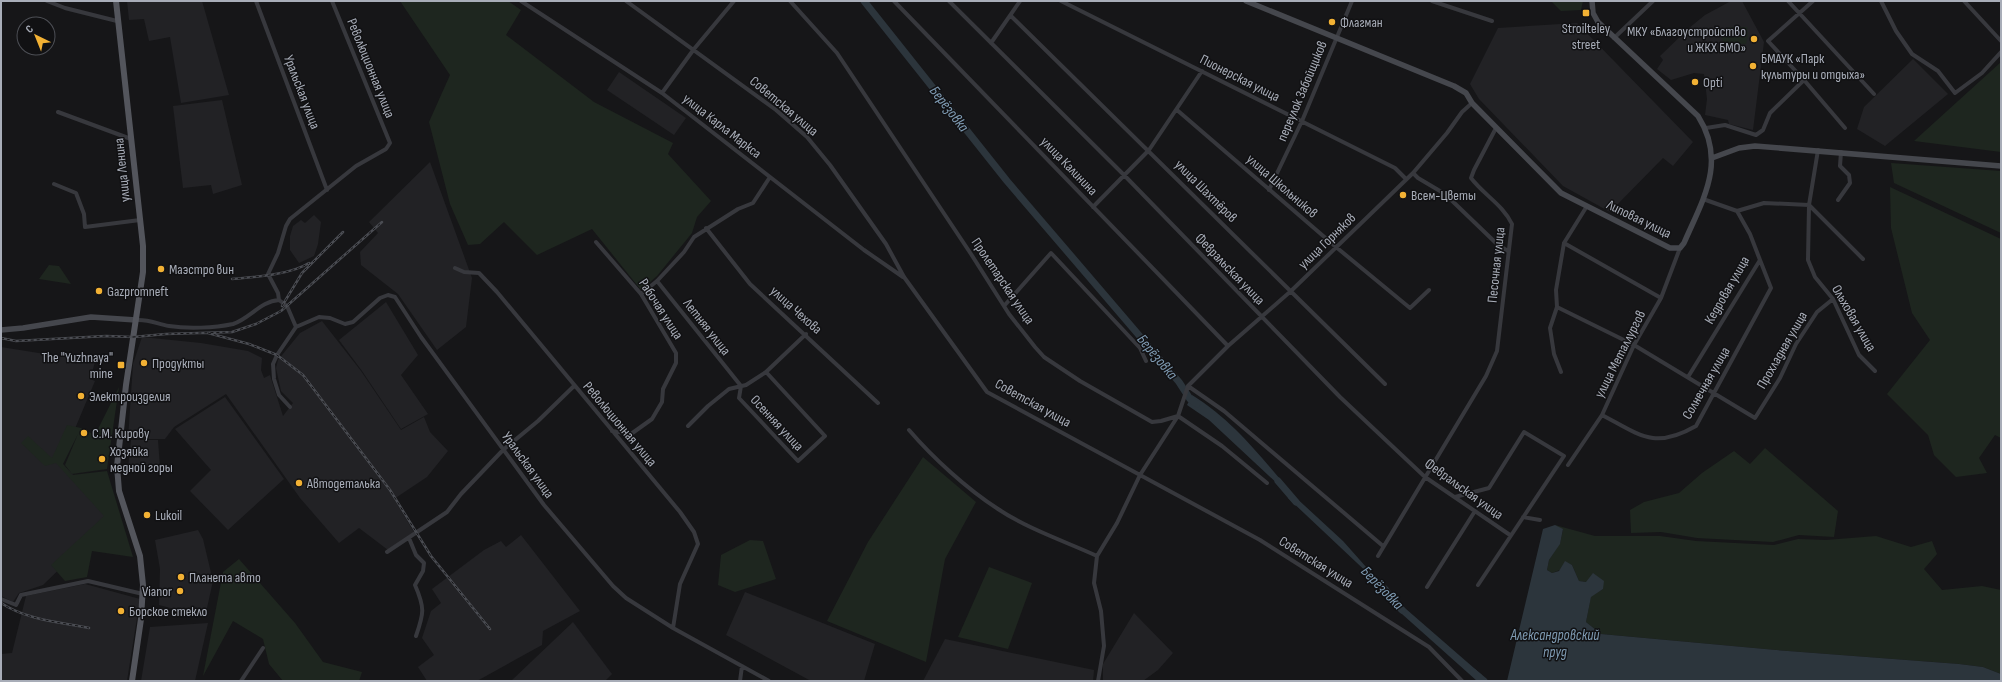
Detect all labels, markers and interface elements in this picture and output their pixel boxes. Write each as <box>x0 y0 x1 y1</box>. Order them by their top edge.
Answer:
marker: Stroilteley street <box>1581 8 1591 18</box>
place label: Флагман <box>1340 14 1383 31</box>
north arrow <box>16 16 56 56</box>
street label: Революционная улица <box>343 16 399 120</box>
marker: Флагман <box>1327 17 1337 27</box>
place label: Stroilteley street <box>1562 20 1611 53</box>
text: С <box>23 22 36 36</box>
place label: МКУ «Благоустройство и ЖКХ БМО» <box>1627 23 1746 56</box>
marker: МКУ «Благоустройство и ЖКХ БМО» <box>1749 34 1759 44</box>
street label: переулок Забойщиков <box>1273 38 1331 144</box>
place label: БМАУК «Парк культуры и отдыха» <box>1761 50 1865 83</box>
street label: Пионерская улица <box>1197 51 1283 105</box>
street label: Уральская улица <box>280 53 324 131</box>
marker: БМАУК «Парк культуры и отдыха» <box>1748 61 1758 71</box>
street label: Советская улица <box>746 72 822 140</box>
place label: Opti <box>1703 74 1723 91</box>
marker: Opti <box>1690 77 1700 87</box>
water label: Берёзовка <box>925 82 973 136</box>
street label: улица Карла Маркса <box>679 90 765 162</box>
street label: улица Калинина <box>1037 133 1101 199</box>
street label: улица Ленина <box>110 137 134 203</box>
street label: улица Школьников <box>1243 150 1321 222</box>
street label: улица Шахтёров <box>1171 156 1241 226</box>
place label: Всем-Цветы <box>1411 187 1476 204</box>
marker: Всем-Цветы <box>1398 190 1408 200</box>
street label: Липовая улица <box>1603 196 1674 242</box>
street label: улица Горняков <box>1295 209 1359 273</box>
street label: Песочная улица <box>1484 226 1508 304</box>
street label: Февральская улица <box>1192 230 1268 308</box>
street label: Пролетарская улица <box>968 235 1038 327</box>
street label: Кедровая улица <box>1701 253 1753 327</box>
place label: Маэстро вин <box>169 261 234 278</box>
marker: Маэстро вин <box>156 264 166 274</box>
street label: Рабочая улица <box>635 276 687 342</box>
street label: улица Чехова <box>767 282 825 338</box>
street label: Ольховая улица <box>1828 282 1880 354</box>
place label: Gazpromneft <box>107 283 169 300</box>
marker: Gazpromneft <box>94 286 104 296</box>
street label: Летняя улица <box>679 295 734 359</box>
street label: улица Металлургов <box>1591 307 1649 401</box>
street label: Прохладная улица <box>1753 308 1811 392</box>
water label: Берёзовка <box>1133 330 1181 384</box>
street label: Солнечная улица <box>1678 344 1734 422</box>
place label: The "Yuzhnaya" mine <box>41 349 113 382</box>
place label: Продукты <box>152 355 204 372</box>
marker: Продукты <box>139 358 149 368</box>
marker: The "Yuzhnaya" mine <box>116 360 126 370</box>
street label: Советская улица <box>992 375 1074 431</box>
street label: Революционная улица <box>580 378 660 470</box>
place label: Электроизделия <box>89 388 170 405</box>
marker: Электроизделия <box>76 391 86 401</box>
street label: Осенняя улица <box>747 391 807 455</box>
place label: С.М. Кирову <box>92 425 150 442</box>
marker: С.М. Кирову <box>79 428 89 438</box>
street label: Уральская улица <box>498 428 558 502</box>
place label: Хозяйка медной горы <box>109 443 173 476</box>
marker: Хозяйка медной горы <box>97 454 107 464</box>
street label: Февральская улица <box>1421 455 1507 523</box>
place label: Автодеталька <box>306 475 380 492</box>
marker: Автодеталька <box>294 478 304 488</box>
place label: Lukoil <box>155 507 182 524</box>
marker: Lukoil <box>142 510 152 520</box>
street label: Советская улица <box>1276 532 1356 592</box>
water label: Берёзовка <box>1357 562 1407 614</box>
place label: Планета авто <box>189 569 261 586</box>
marker: Планета авто <box>176 572 186 582</box>
place label: Vianor <box>142 583 172 600</box>
marker: Vianor <box>175 586 185 596</box>
place label: Борское стекло <box>129 603 208 620</box>
marker: Борское стекло <box>116 606 126 616</box>
water label: Александровский пруд <box>1510 626 1600 662</box>

